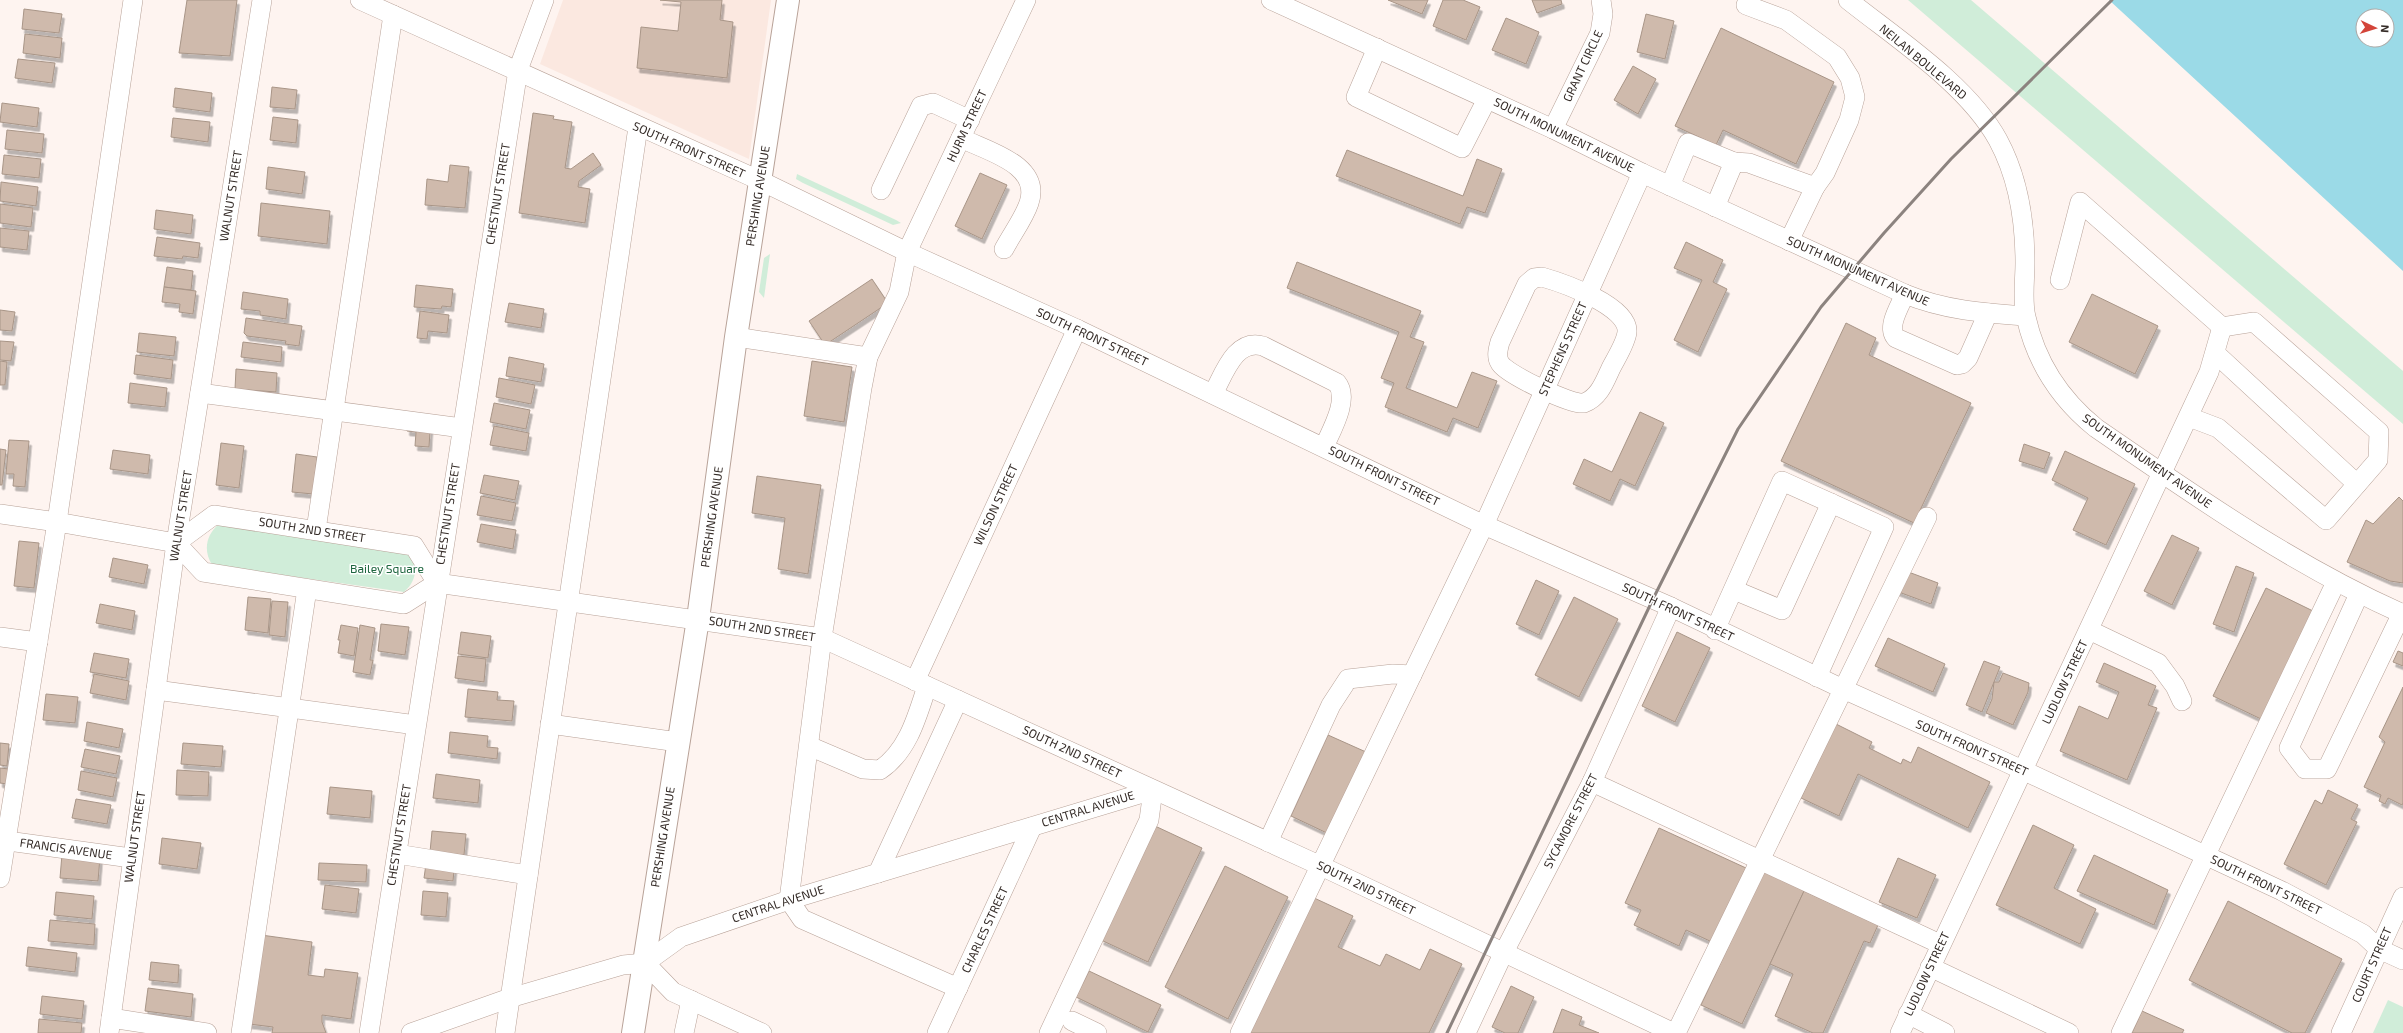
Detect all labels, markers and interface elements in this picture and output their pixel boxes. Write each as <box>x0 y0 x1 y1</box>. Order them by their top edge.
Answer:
north arrow <box>2355 8 2395 48</box>
street label: NEILAN BOULEVARD <box>1877 21 1970 102</box>
text: N <box>2379 24 2392 33</box>
street label: GRANT CIRCLE <box>1559 27 1605 104</box>
street label: HURM STREET <box>943 87 989 164</box>
street label: SOUTH MONUMENT AVENUE <box>1492 94 1637 174</box>
street label: SOUTH FRONT STREET <box>631 118 748 180</box>
street label: CHESTNUT STREET <box>482 142 512 246</box>
street label: PERSHING AVENUE <box>742 144 772 247</box>
street label: WALNUT STREET <box>216 149 244 242</box>
street label: SOUTH MONUMENT AVENUE <box>1785 232 1932 308</box>
street label: STEPHENS STREET <box>1535 299 1589 398</box>
street label: SOUTH FRONT STREET <box>1034 304 1151 368</box>
street label: SOUTH MONUMENT AVENUE <box>2080 410 2215 510</box>
street label: SOUTH FRONT STREET <box>1327 442 1442 508</box>
street label: CHESTNUT STREET <box>432 462 462 566</box>
street label: WILSON STREET <box>970 462 1020 547</box>
street label: PERSHING AVENUE <box>697 465 725 568</box>
street label: WALNUT STREET <box>166 469 194 562</box>
street label: SOUTH 2ND STREET <box>258 514 367 544</box>
park label: Bailey Square <box>350 561 424 575</box>
street label: SOUTH FRONT STREET <box>1620 579 1737 643</box>
street label: SOUTH 2ND STREET <box>708 613 817 643</box>
street label: LUDLOW STREET <box>2038 637 2090 726</box>
street label: SOUTH FRONT STREET <box>1914 716 2031 778</box>
street label: SOUTH 2ND STREET <box>1021 722 1124 780</box>
street label: SYCAMORE STREET <box>1540 771 1600 870</box>
street label: CHESTNUT STREET <box>383 783 413 887</box>
street label: PERSHING AVENUE <box>647 785 677 888</box>
street label: CENTRAL AVENUE <box>1040 787 1136 829</box>
street label: WALNUT STREET <box>121 790 147 883</box>
street label: FRANCIS AVENUE <box>19 835 114 861</box>
street label: SOUTH FRONT STREET <box>2209 851 2324 917</box>
street label: SOUTH 2ND STREET <box>1315 857 1418 917</box>
street label: CENTRAL AVENUE <box>730 881 826 925</box>
street label: CHARLES STREET <box>958 884 1010 975</box>
street label: COURT STREET <box>2348 925 2394 1004</box>
street label: LUDLOW STREET <box>1900 929 1952 1018</box>

